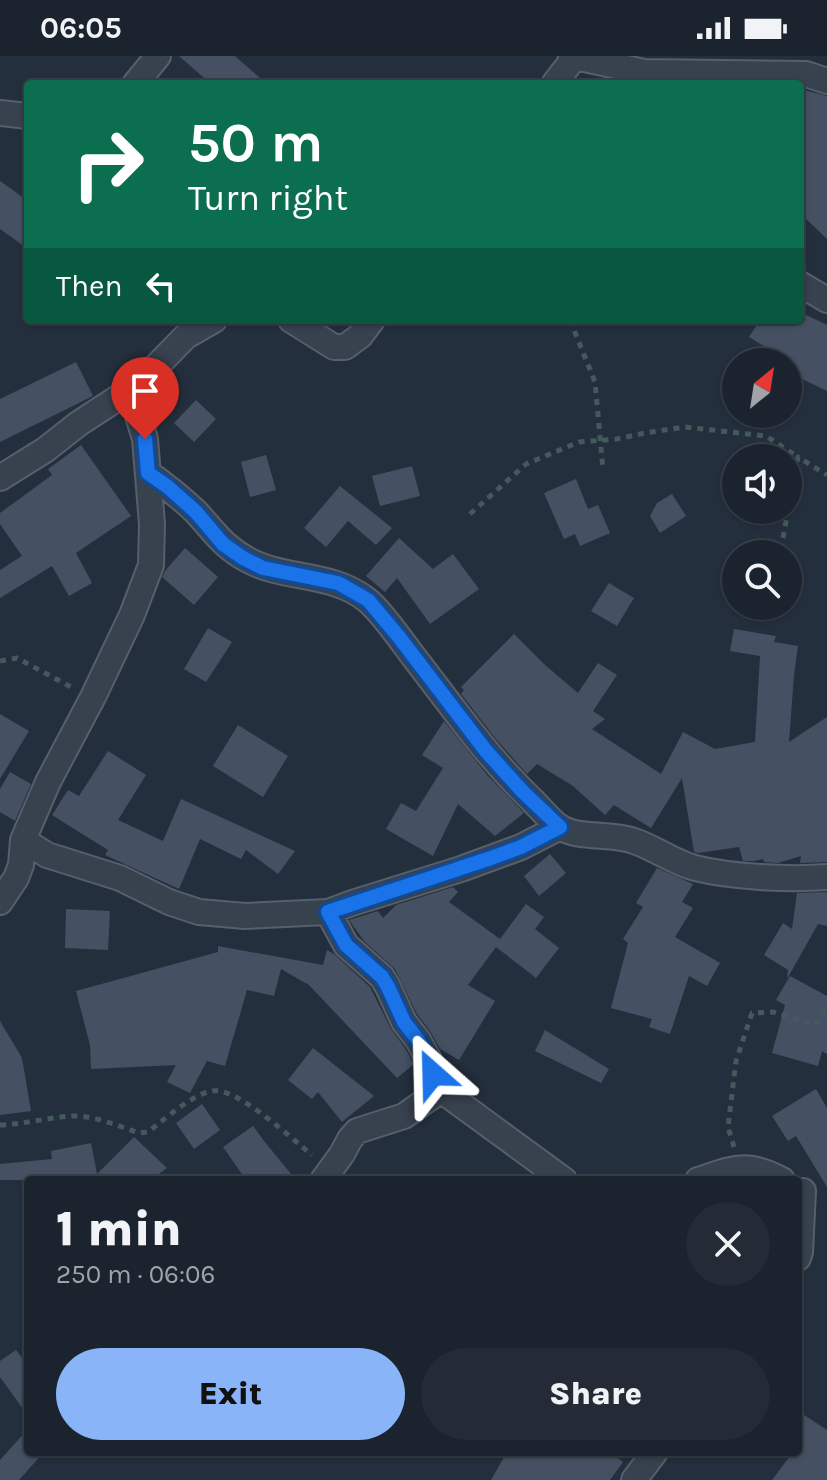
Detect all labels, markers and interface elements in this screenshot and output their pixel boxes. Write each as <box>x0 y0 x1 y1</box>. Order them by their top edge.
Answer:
text: 06:05 <box>40 10 122 46</box>
text: 50 m <box>188 110 323 175</box>
icon: right <box>56 112 160 216</box>
text: Turn right <box>188 177 348 219</box>
icon: left <box>139 264 183 308</box>
text: Then <box>56 268 123 304</box>
north arrow <box>722 348 802 428</box>
map controls <box>722 348 802 620</box>
pin <box>111 357 179 439</box>
icon: arrive <box>123 369 167 413</box>
button: sound <box>722 444 802 524</box>
button: search <box>722 540 802 620</box>
position arrow <box>391 1032 475 1116</box>
text: 1 min <box>56 1201 182 1257</box>
button: close <box>686 1202 770 1286</box>
text: 250 m · 06:06 <box>56 1259 215 1290</box>
button: Exit <box>56 1348 405 1440</box>
button: Share <box>421 1348 770 1440</box>

